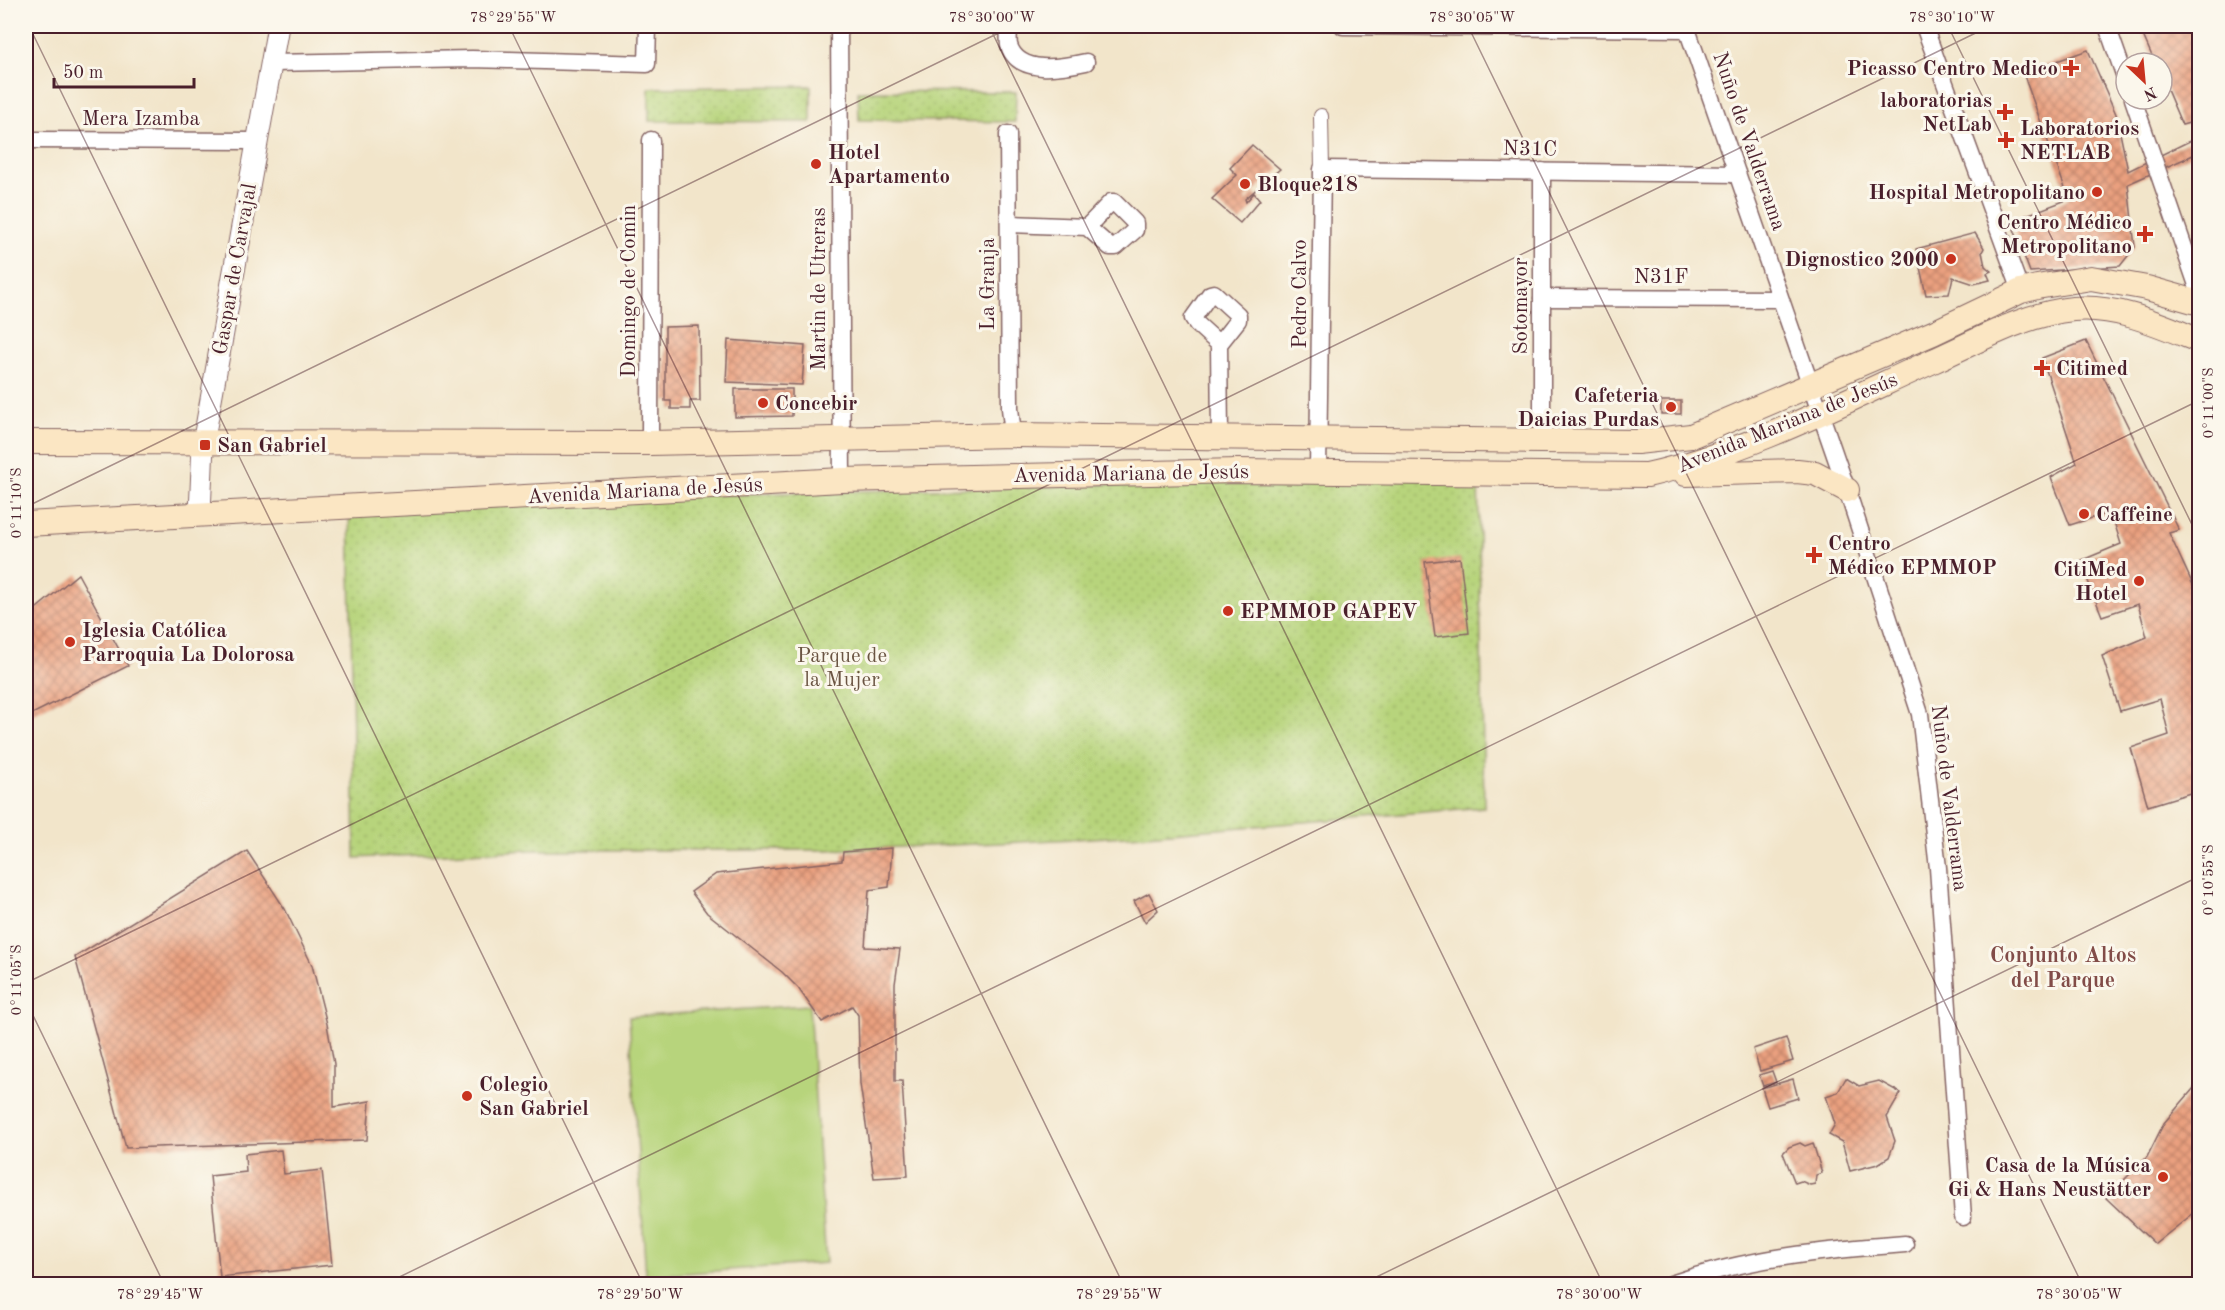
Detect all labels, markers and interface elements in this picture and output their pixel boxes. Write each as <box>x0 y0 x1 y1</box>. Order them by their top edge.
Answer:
text: 78°29'55"W <box>470 11 556 26</box>
text: 78°30'00"W <box>949 11 1035 26</box>
text: 78°30'05"W <box>1429 11 1515 26</box>
text: 78°30'10"W <box>1909 11 1995 26</box>
street label: Nuño de Valderrama <box>1708 49 1789 233</box>
scale bar <box>54 51 194 89</box>
north arrow <box>2114 51 2174 111</box>
place label: Picasso Centro Medico <box>1847 59 2058 80</box>
marker: Picasso Centro Medico <box>2062 59 2080 77</box>
text: 50 m <box>63 64 103 82</box>
text: N <box>2140 83 2159 103</box>
place label: laboratorias NetLab <box>1880 91 1992 136</box>
marker: laboratorias NetLab <box>1996 103 2014 121</box>
street label: Mera Izamba <box>82 109 200 130</box>
place label: Laboratorios NETLAB <box>2020 119 2139 164</box>
marker: Laboratorios NETLAB <box>1997 131 2015 149</box>
street label: N31C <box>1502 139 1557 160</box>
place label: Hotel Apartamento <box>828 143 950 188</box>
marker: Hotel Apartamento <box>809 157 823 171</box>
place label: Bloque218 <box>1257 175 1358 196</box>
marker: Bloque218 <box>1238 177 1252 191</box>
street label: Gaspar de Carvajal <box>210 182 261 357</box>
place label: Hospital Metropolitano <box>1869 183 2085 204</box>
marker: Hospital Metropolitano <box>2090 185 2104 199</box>
street label: Domingo de Comin <box>619 205 640 377</box>
street label: Martin de Utreras <box>809 207 830 371</box>
place label: Centro Médico Metropolitano <box>1997 213 2132 258</box>
marker: Centro Médico Metropolitano <box>2136 225 2154 243</box>
street label: La Granja <box>978 238 999 330</box>
street label: Pedro Calvo <box>1290 239 1311 349</box>
place label: Dignostico 2000 <box>1784 250 1939 271</box>
marker: Dignostico 2000 <box>1944 252 1958 266</box>
street label: Sotomayor <box>1511 257 1532 355</box>
street label: N31F <box>1634 267 1688 288</box>
marker: Citimed <box>2033 359 2051 377</box>
place label: Citimed <box>2056 359 2128 380</box>
text: 0°11'00"S <box>2202 367 2217 439</box>
street label: Avenida Mariana de Jesús <box>1674 369 1901 477</box>
place label: Cafeteria Daicias Purdas <box>1518 386 1659 431</box>
place label: Concebir <box>775 394 857 415</box>
marker: Concebir <box>756 396 770 410</box>
marker: Cafeteria Daicias Purdas <box>1664 400 1678 414</box>
place label: San Gabriel <box>217 436 327 457</box>
marker: San Gabriel <box>198 438 212 452</box>
street label: Avenida Mariana de Jesús <box>1013 462 1249 487</box>
text: 0°11'10"S <box>10 467 25 539</box>
street label: Avenida Mariana de Jesús <box>527 475 763 508</box>
place label: Caffeine <box>2096 505 2173 526</box>
marker: Caffeine <box>2077 507 2091 521</box>
place label: Centro Médico EPMMOP <box>1828 534 1997 579</box>
marker: Centro Médico EPMMOP <box>1805 546 1823 564</box>
place label: CitiMed Hotel <box>2053 560 2127 605</box>
marker: CitiMed Hotel <box>2132 574 2146 588</box>
place label: EPMMOP GAPEV <box>1240 602 1418 623</box>
marker: EPMMOP GAPEV <box>1221 604 1235 618</box>
place label: Iglesia Católica Parroquia La Dolorosa <box>82 621 295 666</box>
marker: Iglesia Católica Parroquia La Dolorosa <box>63 635 77 649</box>
park label: Parque de la Mujer <box>797 646 887 691</box>
street label: Nuño de Valderrama <box>1927 704 1970 892</box>
text: 0°10'55"S <box>2202 844 2217 916</box>
text: 0°11'05"S <box>10 944 25 1016</box>
district label: Conjunto Altos del Parque <box>1990 945 2136 992</box>
place label: Colegio San Gabriel <box>479 1075 589 1120</box>
marker: Colegio San Gabriel <box>460 1089 474 1103</box>
place label: Casa de la Música Gi & Hans Neustätter <box>1948 1156 2151 1201</box>
marker: Casa de la Música Gi & Hans Neustätter <box>2156 1170 2170 1184</box>
text: 78°29'45"W <box>117 1288 203 1303</box>
text: 78°29'50"W <box>597 1288 683 1303</box>
text: 78°29'55"W <box>1076 1288 1162 1303</box>
text: 78°30'00"W <box>1556 1288 1642 1303</box>
text: 78°30'05"W <box>2036 1288 2122 1303</box>

